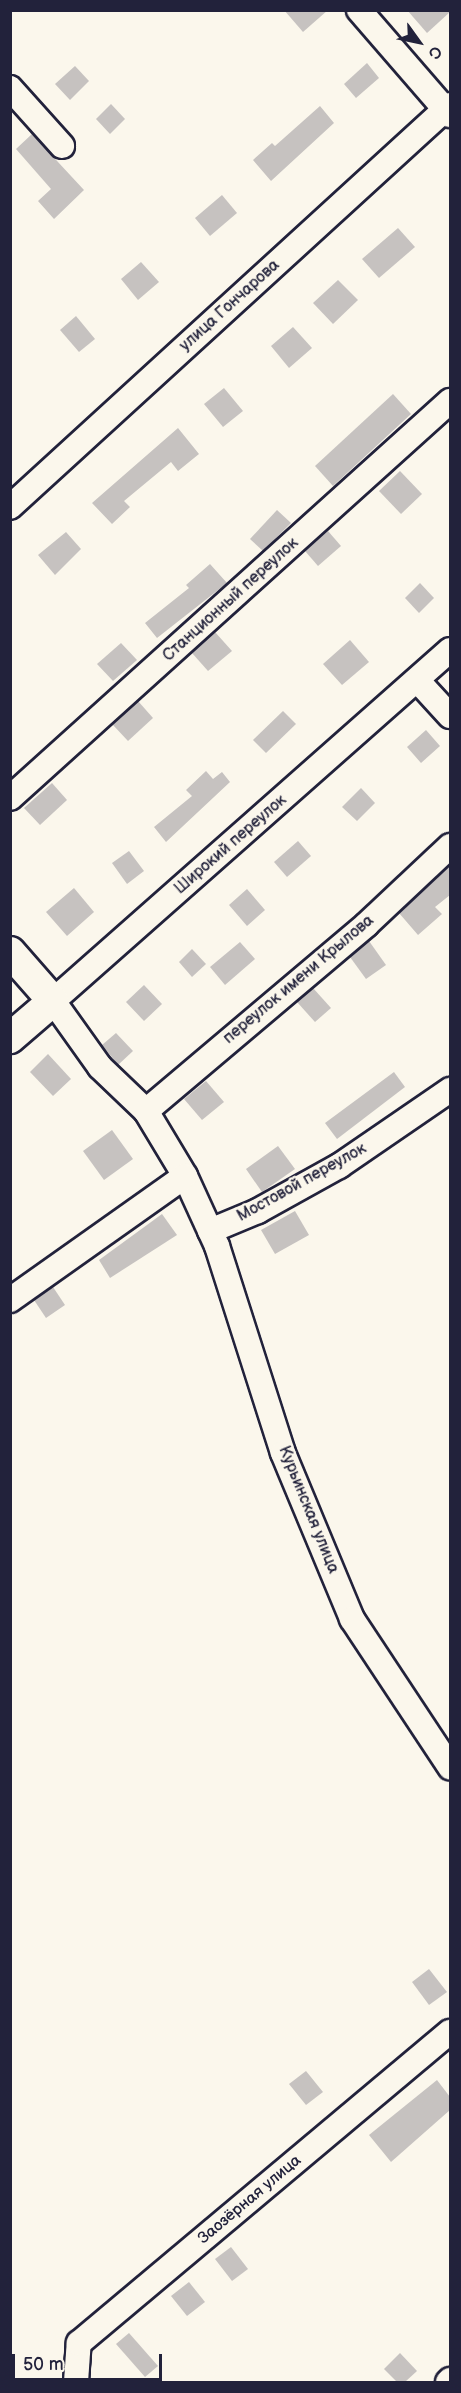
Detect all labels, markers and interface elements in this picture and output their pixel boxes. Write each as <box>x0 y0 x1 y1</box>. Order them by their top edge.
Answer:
north arrow <box>389 12 449 72</box>
text: С <box>424 42 446 62</box>
street label: улица Гончарова <box>176 256 284 356</box>
street label: Станционный переулок <box>159 534 303 666</box>
street label: Широкий переулок <box>171 791 291 899</box>
street label: переулок имени Крылова <box>220 911 378 1049</box>
street label: Мостовой переулок <box>234 1140 370 1226</box>
street label: Курьинская улица <box>274 1444 342 1576</box>
street label: Заозёрная улица <box>195 2151 305 2249</box>
scale bar <box>15 2342 165 2380</box>
text: 50 m <box>23 2354 64 2375</box>

